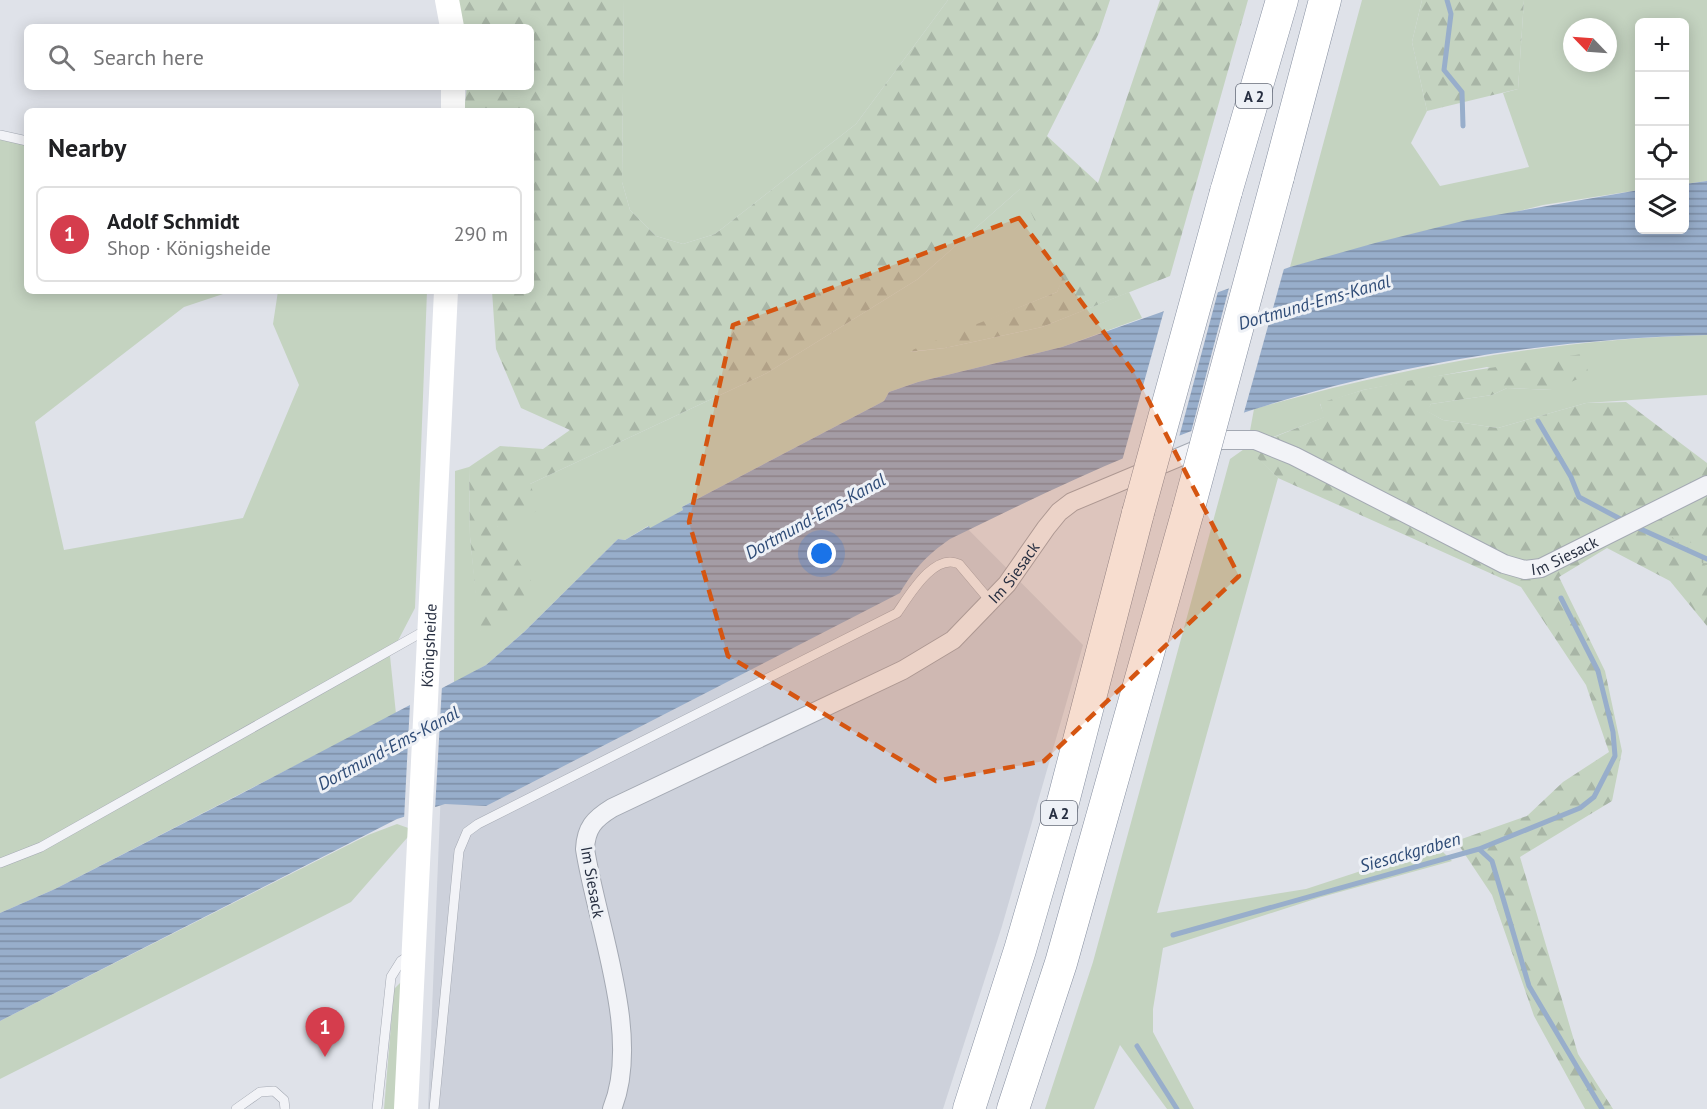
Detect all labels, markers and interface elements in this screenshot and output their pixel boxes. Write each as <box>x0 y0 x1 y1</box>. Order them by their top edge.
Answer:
north arrow <box>1563 18 1617 72</box>
map controls <box>1635 18 1689 234</box>
button: + <box>1635 18 1689 72</box>
search box <box>24 24 534 90</box>
icon: search <box>45 41 78 74</box>
text: Search here <box>93 43 204 71</box>
button: − <box>1635 72 1689 126</box>
road number: A 2 <box>1236 84 1272 108</box>
button: locate <box>1635 126 1689 180</box>
text: Nearby <box>48 131 126 164</box>
button: layers <box>1635 180 1689 234</box>
text: Adolf Schmidt <box>107 207 239 235</box>
text: 1 <box>64 221 75 247</box>
text: 290 m <box>454 221 508 247</box>
text: Shop · Königsheide <box>107 235 271 261</box>
water label: Dortmund-Ems-Kanal <box>1235 269 1393 335</box>
water label: Dortmund-Ems-Kanal <box>741 468 889 564</box>
street label: Im Siesack <box>1530 531 1601 579</box>
street label: Im Siesack <box>984 538 1044 608</box>
your location <box>807 539 836 568</box>
street label: Königsheide <box>417 603 441 688</box>
water label: Dortmund-Ems-Kanal <box>313 701 463 795</box>
road number: A 2 <box>1041 801 1077 825</box>
water label: Siesackgraben <box>1357 827 1463 877</box>
street label: Im Siesack <box>577 845 609 920</box>
pin: 1 <box>306 1008 344 1057</box>

